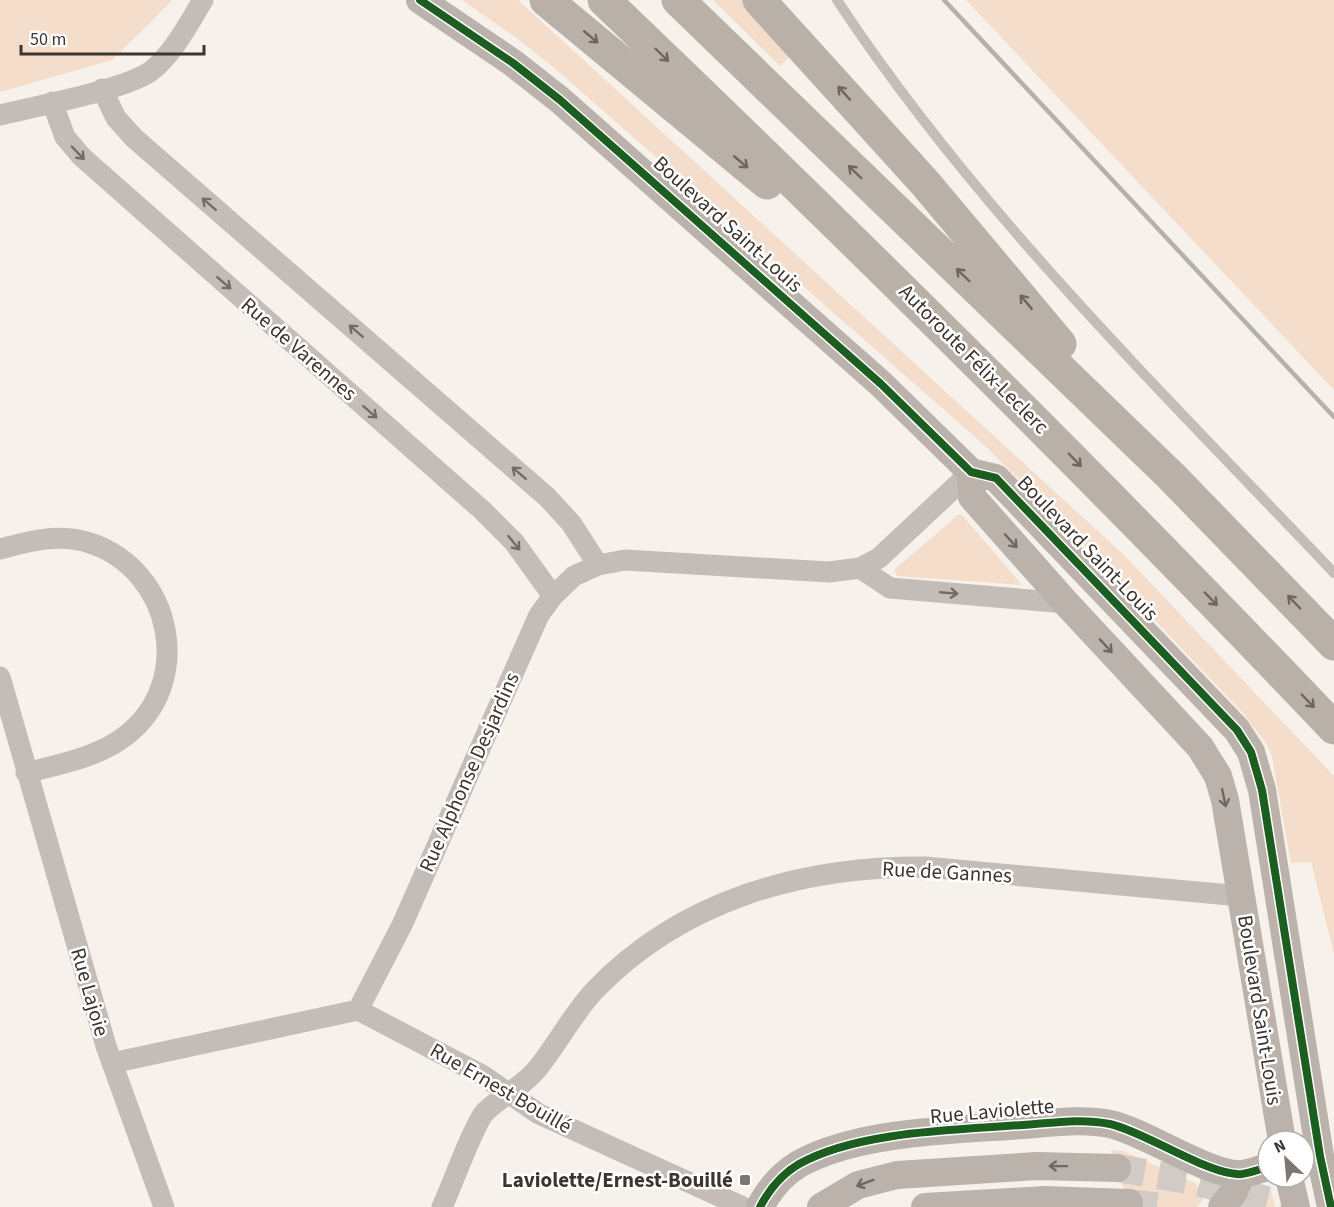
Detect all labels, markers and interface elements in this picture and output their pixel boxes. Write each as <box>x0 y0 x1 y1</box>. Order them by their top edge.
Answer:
scale bar <box>21 18 204 56</box>
text: 50 m <box>30 27 66 52</box>
one-way arrow <box>583 31 599 44</box>
one-way arrow <box>654 48 669 62</box>
one-way arrow <box>837 86 851 101</box>
one-way arrow <box>71 145 86 160</box>
street label: Boulevard Saint-Louis <box>647 149 810 300</box>
one-way arrow <box>733 155 749 168</box>
one-way arrow <box>848 164 863 179</box>
one-way arrow <box>201 197 217 210</box>
one-way arrow <box>955 268 970 282</box>
one-way arrow <box>216 276 231 290</box>
street label: Autoroute Félix-Leclerc <box>892 277 1056 441</box>
street label: Rue de Varennes <box>234 290 364 408</box>
one-way arrow <box>1019 295 1033 310</box>
one-way arrow <box>348 325 364 338</box>
one-way arrow <box>362 405 378 418</box>
one-way arrow <box>1067 452 1082 467</box>
one-way arrow <box>512 466 527 480</box>
street label: Boulevard Saint-Louis <box>1010 468 1166 628</box>
one-way arrow <box>1004 533 1018 548</box>
one-way arrow <box>507 535 520 551</box>
one-way arrow <box>938 588 958 599</box>
one-way arrow <box>1204 591 1218 606</box>
one-way arrow <box>1286 595 1301 610</box>
one-way arrow <box>1099 638 1113 653</box>
street label: Rue Alphonse Desjardins <box>411 667 527 877</box>
one-way arrow <box>1301 693 1315 708</box>
one-way arrow <box>1219 788 1231 807</box>
street label: Rue de Gannes <box>881 854 1013 890</box>
street label: Boulevard Saint-Louis <box>1230 913 1290 1107</box>
street label: Rue Lajoie <box>63 944 117 1040</box>
street label: Rue Ernest Bouillé <box>424 1035 578 1141</box>
street label: Rue Laviolette <box>929 1091 1055 1131</box>
north arrow <box>1256 1129 1316 1189</box>
text: N <box>1270 1134 1289 1159</box>
one-way arrow <box>1049 1160 1069 1172</box>
place label: Laviolette/Ernest-Bouillé <box>502 1165 733 1195</box>
marker: Laviolette/Ernest-Bouillé <box>738 1173 752 1187</box>
one-way arrow <box>856 1179 875 1190</box>

